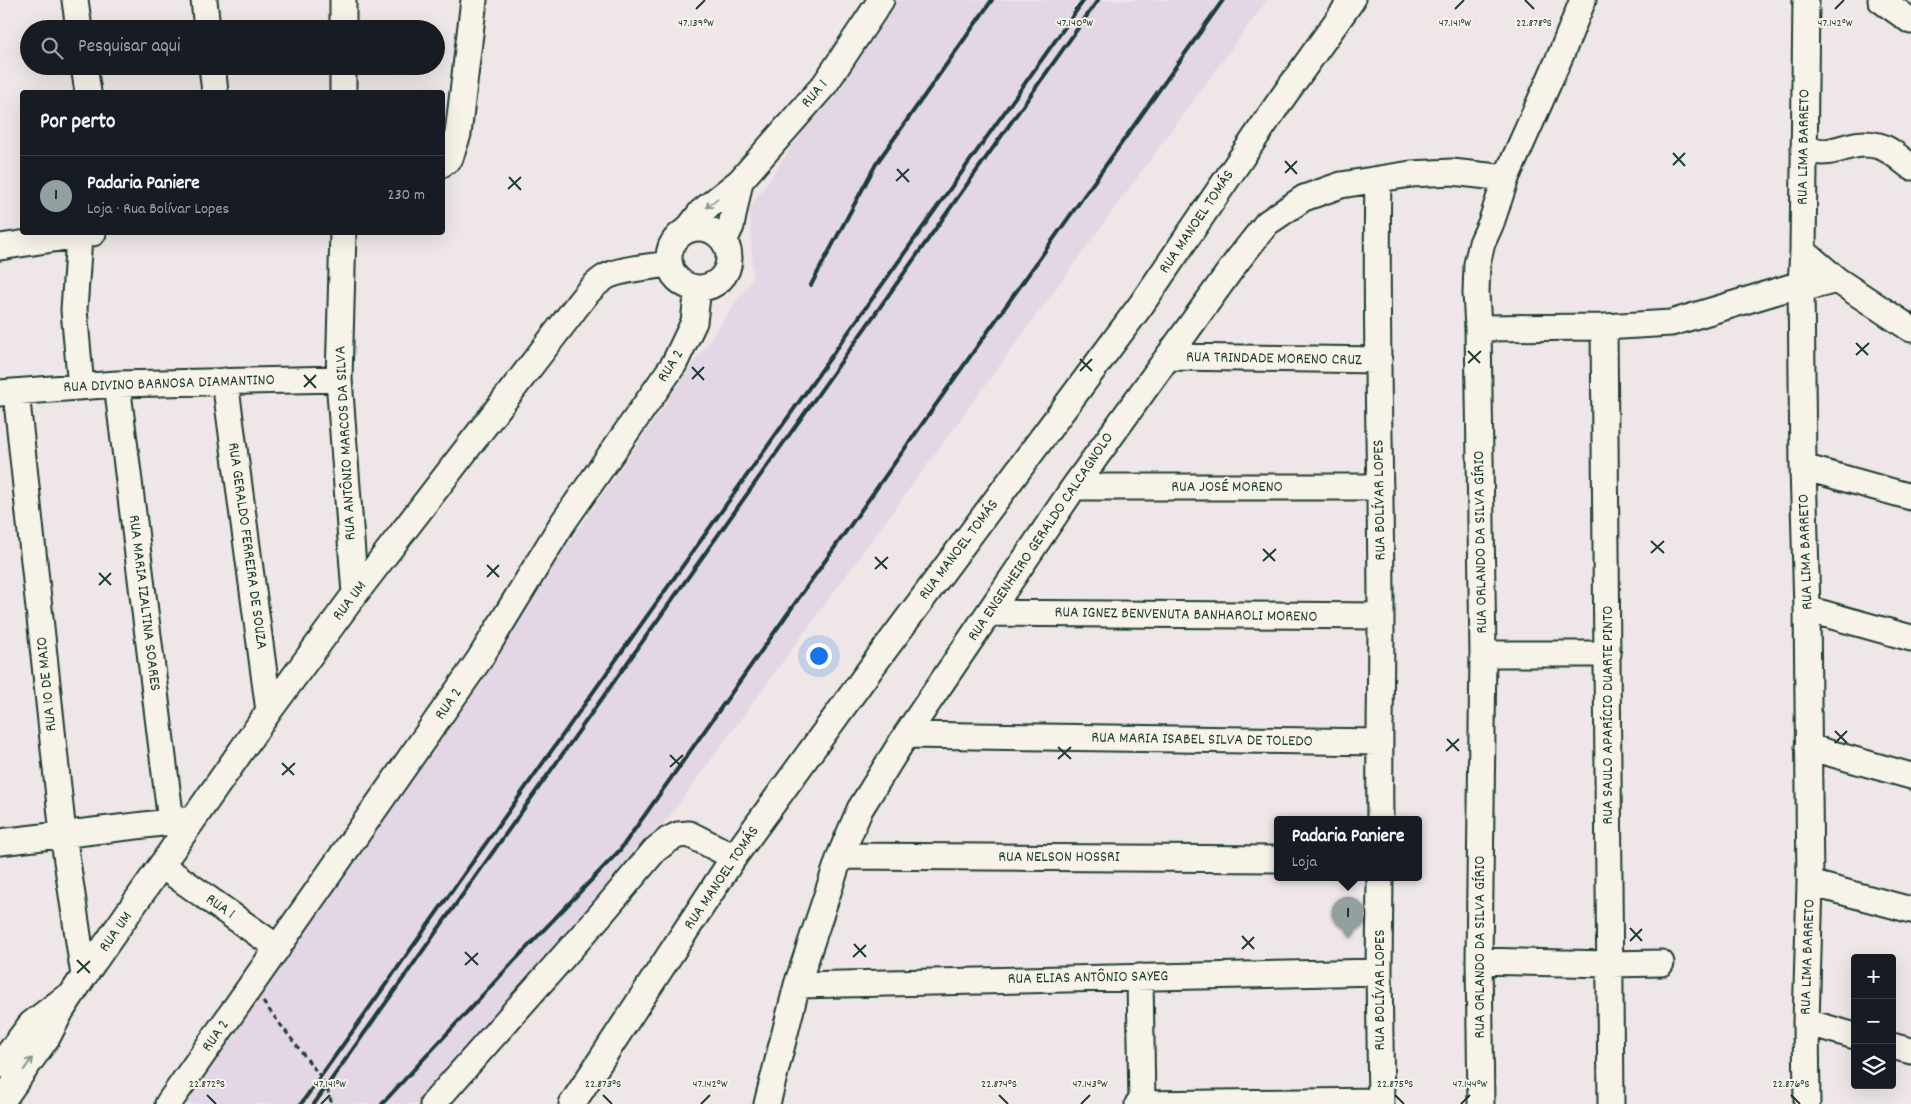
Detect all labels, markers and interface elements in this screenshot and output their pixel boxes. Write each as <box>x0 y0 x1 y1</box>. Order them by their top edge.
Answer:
text: 47.139°W <box>678 15 714 32</box>
text: 47.140°W <box>1057 15 1093 32</box>
text: 47.141°W <box>1439 15 1471 32</box>
text: 22.878°S <box>1516 15 1552 32</box>
text: 47.142°W <box>1817 15 1853 32</box>
search box <box>20 20 445 75</box>
icon: search <box>38 34 66 62</box>
text: Pesquisar aqui <box>78 34 180 61</box>
street label: RUA 1 <box>796 75 834 113</box>
street label: RUA LIMA BARRETO <box>1791 89 1817 205</box>
text: Por perto <box>40 108 115 138</box>
street label: RUA MANOEL TOMÁS <box>1154 165 1240 279</box>
text: Padaria Paniere <box>87 171 200 198</box>
text: 1 <box>54 184 58 207</box>
text: 230 m <box>388 184 425 207</box>
text: Loja · Rua Bolívar Lopes <box>87 198 229 221</box>
one-way arrow <box>705 198 719 208</box>
street label: RUA ANTÔNIO MARCOS DA SILVA <box>329 345 363 541</box>
street label: RUA 2 <box>652 345 690 387</box>
street label: RUA TRINDADE MORENO CRUZ <box>1186 346 1362 372</box>
street label: RUA DIVINO BARNOSA DIAMANTINO <box>63 369 275 399</box>
street label: RUA ENGENHEIRO GERALDO CALCAGNOLO <box>962 428 1120 646</box>
street label: RUA BOLÍVAR LOPES <box>1367 439 1393 561</box>
street label: RUA GERALDO FERREIRA DE SOUZA <box>221 441 273 651</box>
street label: RUA ORLANDO DA SILVA GÍRIO <box>1468 450 1494 634</box>
street label: RUA JOSÉ MORENO <box>1171 476 1283 499</box>
street label: RUA LIMA BARRETO <box>1792 494 1820 610</box>
street label: RUA MANOEL TOMÁS <box>913 495 1005 605</box>
street label: RUA MARIA IZALTINA SOARES <box>122 514 166 692</box>
street label: RUA UM <box>327 576 373 626</box>
street label: RUA IGNEZ BENVENUTA BANHAROLI MORENO <box>1054 601 1318 629</box>
street label: RUA SAULO APARÍCIO DUARTE PINTO <box>1597 605 1620 825</box>
street label: RUA 10 DE MAIO <box>31 635 63 733</box>
your location <box>806 643 832 669</box>
street label: RUA 2 <box>430 683 468 725</box>
street label: RUA MARIA ISABEL SILVA DE TOLEDO <box>1091 727 1313 753</box>
popup <box>1274 816 1422 881</box>
street label: RUA MANOEL TOMÁS <box>679 821 765 935</box>
text: Padaria Paniere <box>1292 824 1404 851</box>
street label: RUA NELSON HOSSRI <box>998 846 1120 869</box>
text: Loja <box>1292 851 1317 874</box>
street label: RUA ORLANDO DA SILVA GÍRIO <box>1469 856 1492 1038</box>
street label: RUA 1 <box>201 889 239 925</box>
pin: 1 <box>1332 897 1364 938</box>
street label: RUA LIMA BARRETO <box>1794 899 1822 1015</box>
street label: RUA UM <box>94 907 138 957</box>
street label: RUA BOLÍVAR LOPES <box>1369 930 1392 1050</box>
map controls <box>1851 954 1896 1089</box>
button: + <box>1851 954 1896 999</box>
street label: RUA ELIAS ANTÔNIO SAYEG <box>1008 965 1168 991</box>
button: − <box>1851 999 1896 1044</box>
street label: RUA 2 <box>197 1015 235 1057</box>
button: layers <box>1851 1044 1896 1089</box>
one-way arrow <box>23 1057 33 1071</box>
text: 22.872°S <box>189 1076 225 1093</box>
text: 47.141°W <box>314 1076 346 1093</box>
text: 22.873°S <box>585 1076 621 1093</box>
text: 47.142°W <box>692 1076 728 1093</box>
text: 22.874°S <box>981 1076 1017 1093</box>
text: 47.143°W <box>1072 1076 1108 1093</box>
text: 22.875°S <box>1377 1076 1413 1093</box>
text: 47.144°W <box>1453 1076 1488 1093</box>
text: 22.876°S <box>1773 1076 1809 1093</box>

